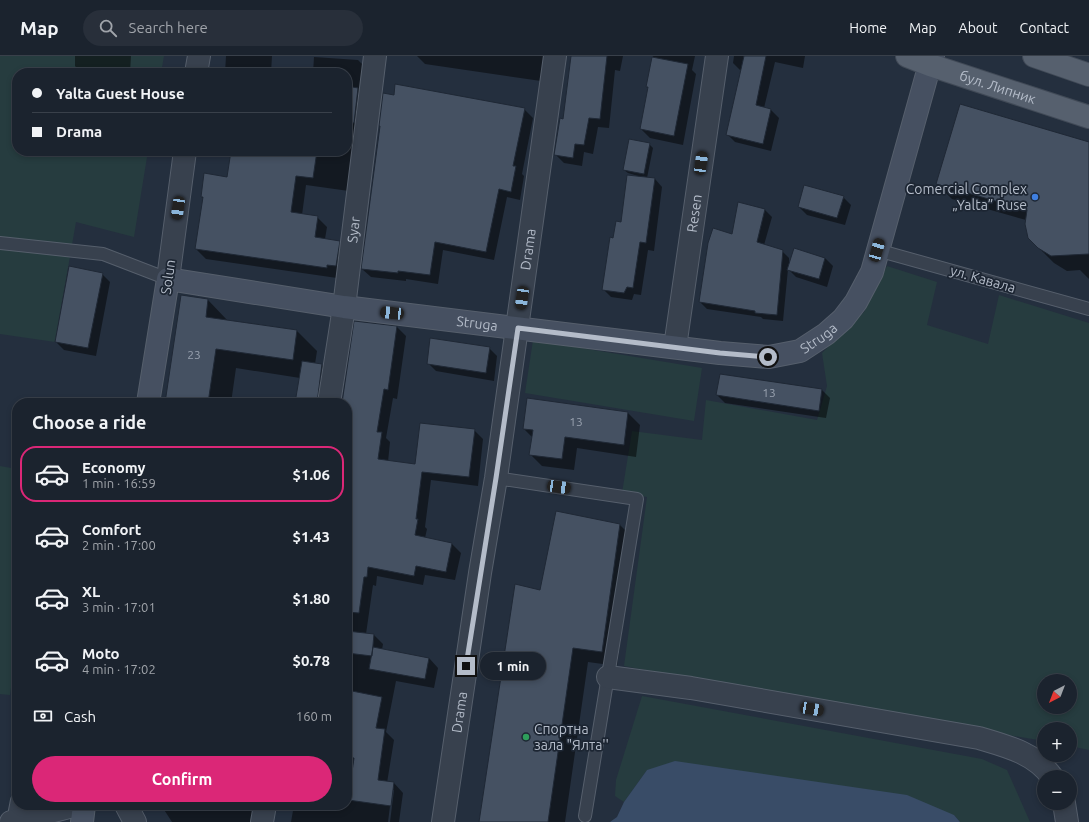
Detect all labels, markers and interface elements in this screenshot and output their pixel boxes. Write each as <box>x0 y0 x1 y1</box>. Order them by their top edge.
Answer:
search box <box>83 10 363 46</box>
text: Map <box>20 17 59 39</box>
icon: search <box>97 17 119 39</box>
text: Search here <box>129 19 208 36</box>
text: Home <box>849 20 887 36</box>
text: Map <box>909 20 937 36</box>
text: About <box>959 20 998 36</box>
text: Contact <box>1020 20 1069 36</box>
street label: бул. Липник <box>958 67 1038 107</box>
text: Yalta Guest House <box>56 85 185 102</box>
text: Drama <box>56 123 102 140</box>
car <box>693 150 709 176</box>
place label: Comercial Complex „Yalta” Ruse <box>906 181 1027 213</box>
marker: Comercial Complex „Yalta” Ruse <box>1030 192 1040 202</box>
street label: Resen <box>684 193 705 233</box>
car <box>170 195 186 221</box>
street label: Syar <box>344 215 363 244</box>
street label: Drama <box>517 228 539 271</box>
car <box>868 237 886 263</box>
street label: Solun <box>158 258 178 296</box>
street label: ул. Кавала <box>948 262 1018 296</box>
car <box>514 285 530 311</box>
car <box>379 306 405 320</box>
street label: Struga <box>456 313 499 334</box>
street label: Struga <box>797 320 841 357</box>
house number: 23 <box>187 348 201 361</box>
route start <box>759 348 777 366</box>
house number: 13 <box>762 386 776 399</box>
text: Choose a ride <box>32 412 146 432</box>
house number: 13 <box>569 415 583 428</box>
icon: car <box>34 456 70 492</box>
text: Economy <box>82 459 146 476</box>
text: $1.06 <box>292 466 330 483</box>
text: 1 min · 16:59 <box>82 476 156 490</box>
car <box>546 479 572 495</box>
icon: car <box>34 518 70 554</box>
text: Comfort <box>82 521 141 538</box>
text: $1.43 <box>292 528 330 545</box>
text: 2 min · 17:00 <box>82 538 156 552</box>
icon: car <box>34 580 70 616</box>
text: XL <box>82 583 100 600</box>
text: $1.80 <box>292 590 330 607</box>
text: 3 min · 17:01 <box>82 600 156 614</box>
icon: car <box>34 642 70 678</box>
text: Moto <box>82 645 120 662</box>
text: $0.78 <box>292 652 330 669</box>
callout: 1 min <box>480 652 546 680</box>
route end <box>457 657 475 675</box>
text: 1 min <box>497 659 529 673</box>
text: 4 min · 17:02 <box>82 662 156 676</box>
north arrow <box>1037 674 1077 714</box>
map controls <box>1037 674 1077 810</box>
street label: Drama <box>448 690 470 734</box>
car <box>799 701 825 717</box>
icon: cash <box>32 705 54 727</box>
text: Cash <box>64 708 96 725</box>
text: 160 m <box>296 709 332 723</box>
place label: Спортна зала "Ялта'' <box>534 721 609 753</box>
button: + <box>1037 722 1077 762</box>
marker: Спортна зала "Ялта'' <box>521 732 531 742</box>
button: Confirm <box>32 756 332 802</box>
button: − <box>1037 770 1077 810</box>

